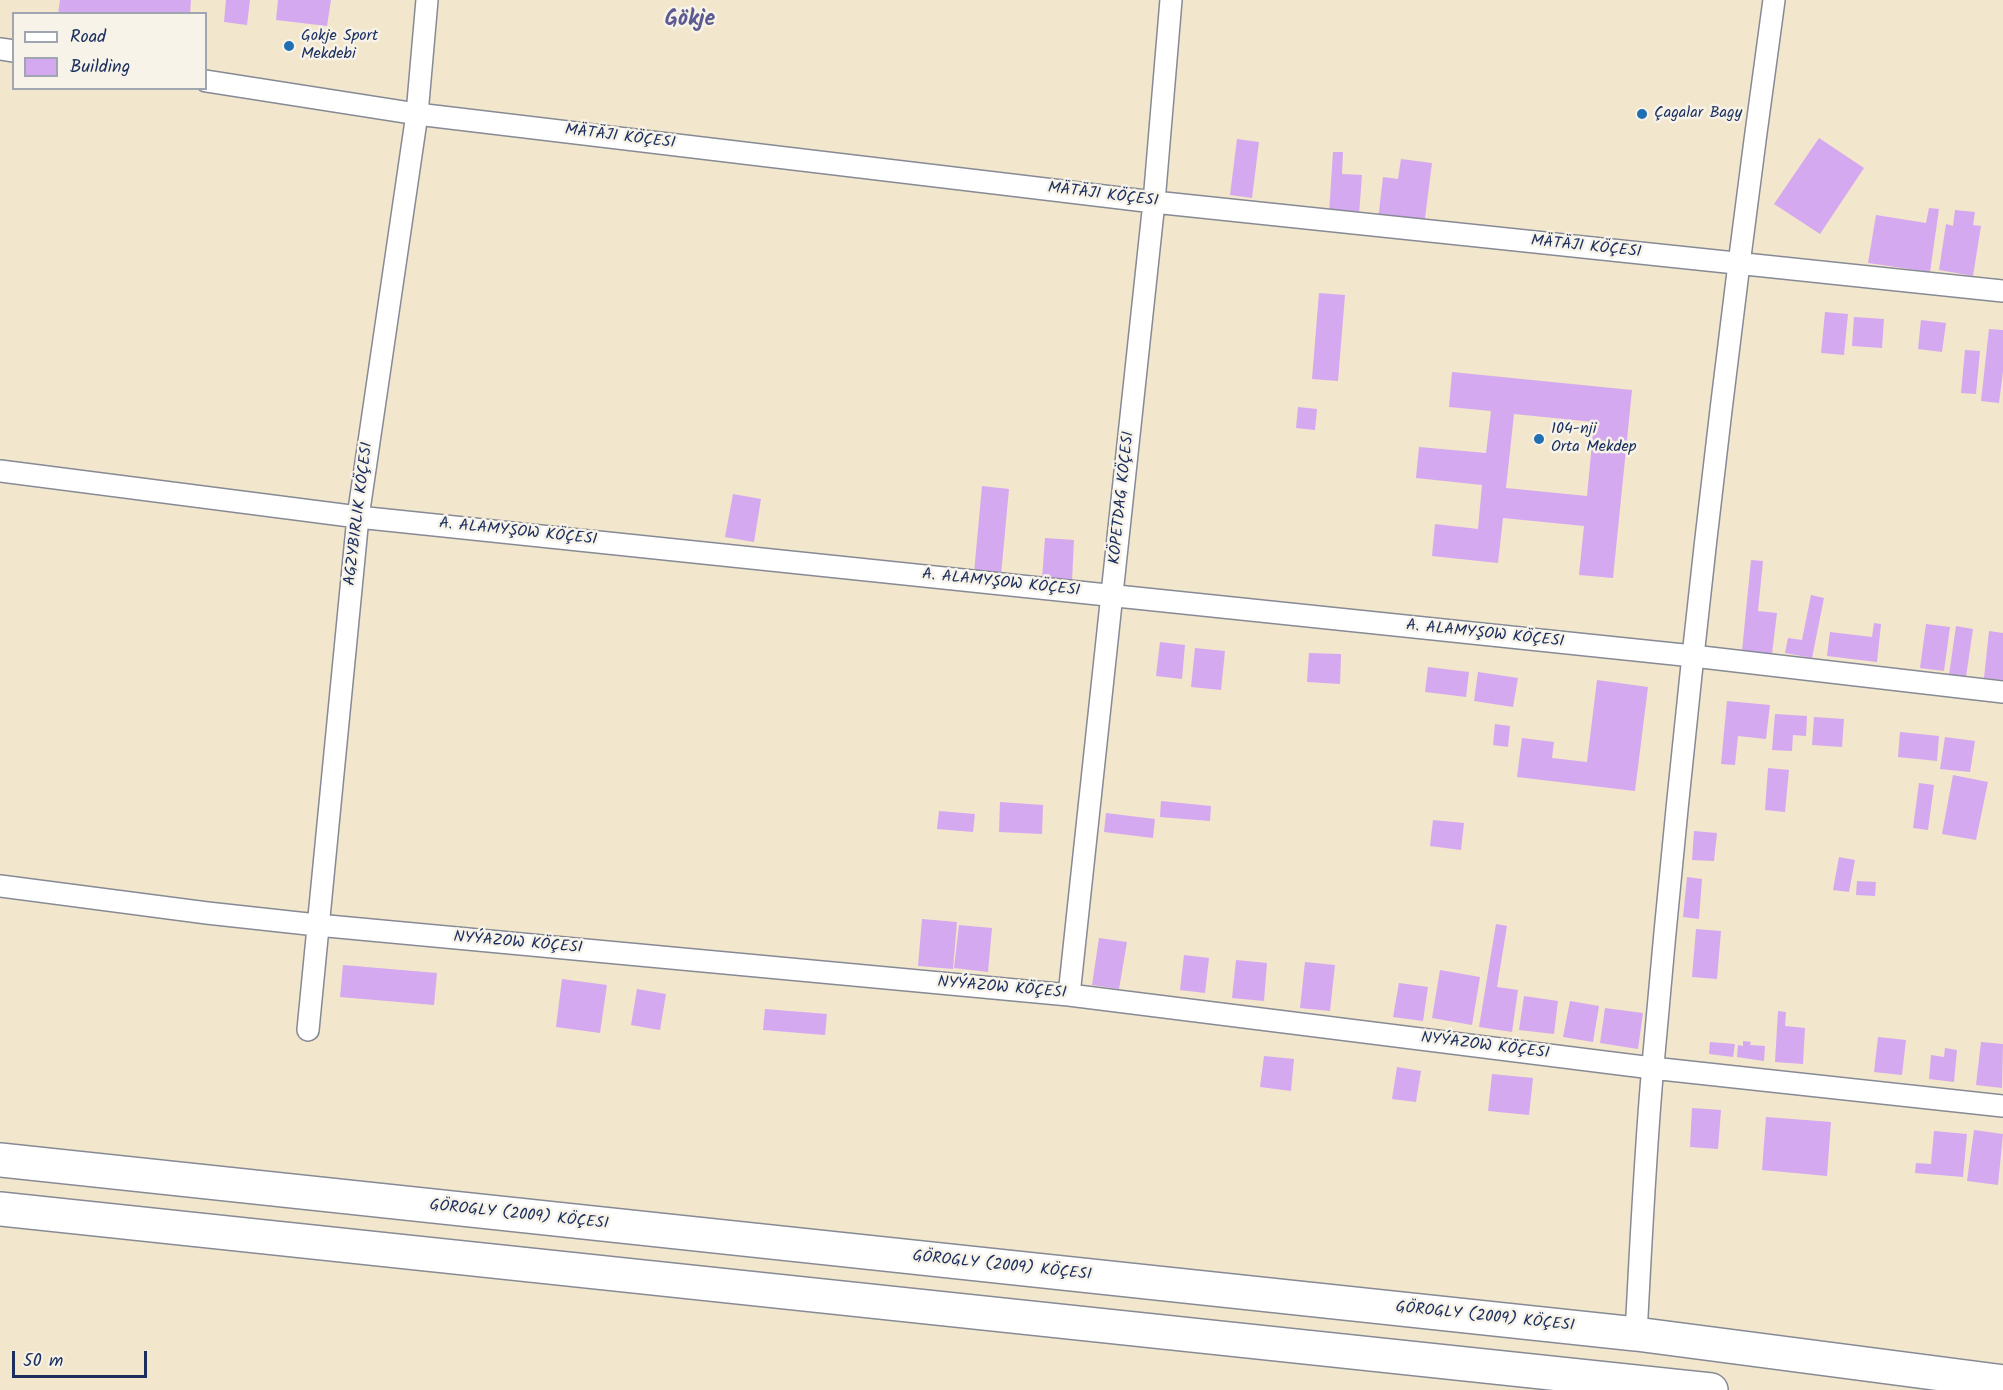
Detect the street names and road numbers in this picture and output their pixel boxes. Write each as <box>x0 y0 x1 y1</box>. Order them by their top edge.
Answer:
street label: MÄTÄJI KÖÇESI <box>564 122 676 154</box>
street label: MÄTÄJI KÖÇESI <box>1047 180 1159 212</box>
street label: MÄTÄJI KÖÇESI <box>1530 233 1642 263</box>
street label: KÖPETDAG KÖÇESI <box>1106 430 1140 566</box>
street label: AGZYBIRLIK KÖÇESI <box>342 441 378 587</box>
street label: A. ALAMYŞOW KÖÇESI <box>438 515 598 551</box>
street label: A. ALAMYŞOW KÖÇESI <box>921 566 1081 602</box>
street label: A. ALAMYŞOW KÖÇESI <box>1405 617 1565 653</box>
street label: NYÝAZOW KÖÇESI <box>453 929 583 959</box>
street label: NYÝAZOW KÖÇESI <box>937 974 1067 1004</box>
street label: NYÝAZOW KÖÇESI <box>1420 1030 1550 1064</box>
street label: GÖROGLY (2009) KÖÇESI <box>429 1197 609 1235</box>
street label: GÖROGLY (2009) KÖÇESI <box>912 1248 1092 1286</box>
street label: GÖROGLY (2009) KÖÇESI <box>1395 1299 1575 1337</box>

